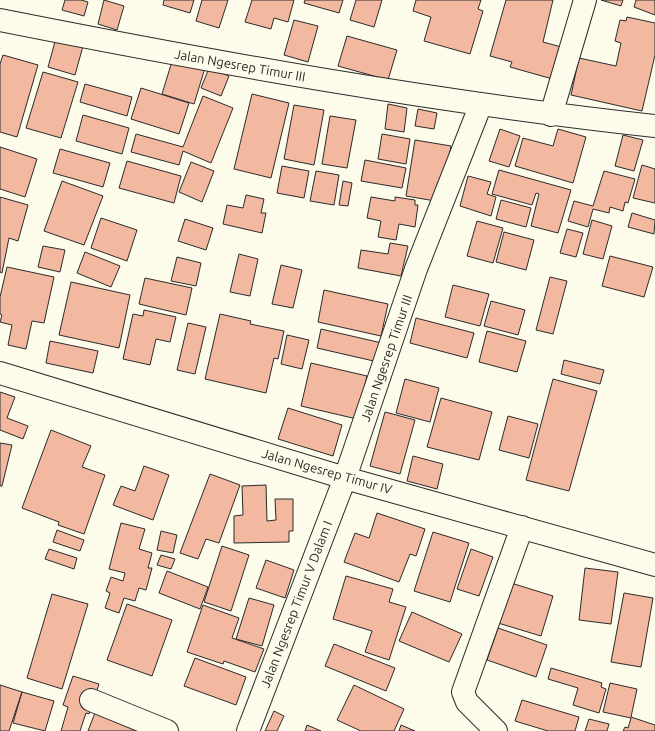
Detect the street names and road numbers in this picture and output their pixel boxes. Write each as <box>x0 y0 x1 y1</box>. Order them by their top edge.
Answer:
street label: Jalan Ngesrep Timur III <box>173 47 307 83</box>
street label: Jalan Ngesrep Timur III <box>358 293 414 423</box>
street label: Jalan Ngesrep Timur IV <box>260 446 394 496</box>
street label: Jalan Ngesrep Timur V Dalam I <box>258 518 334 690</box>

